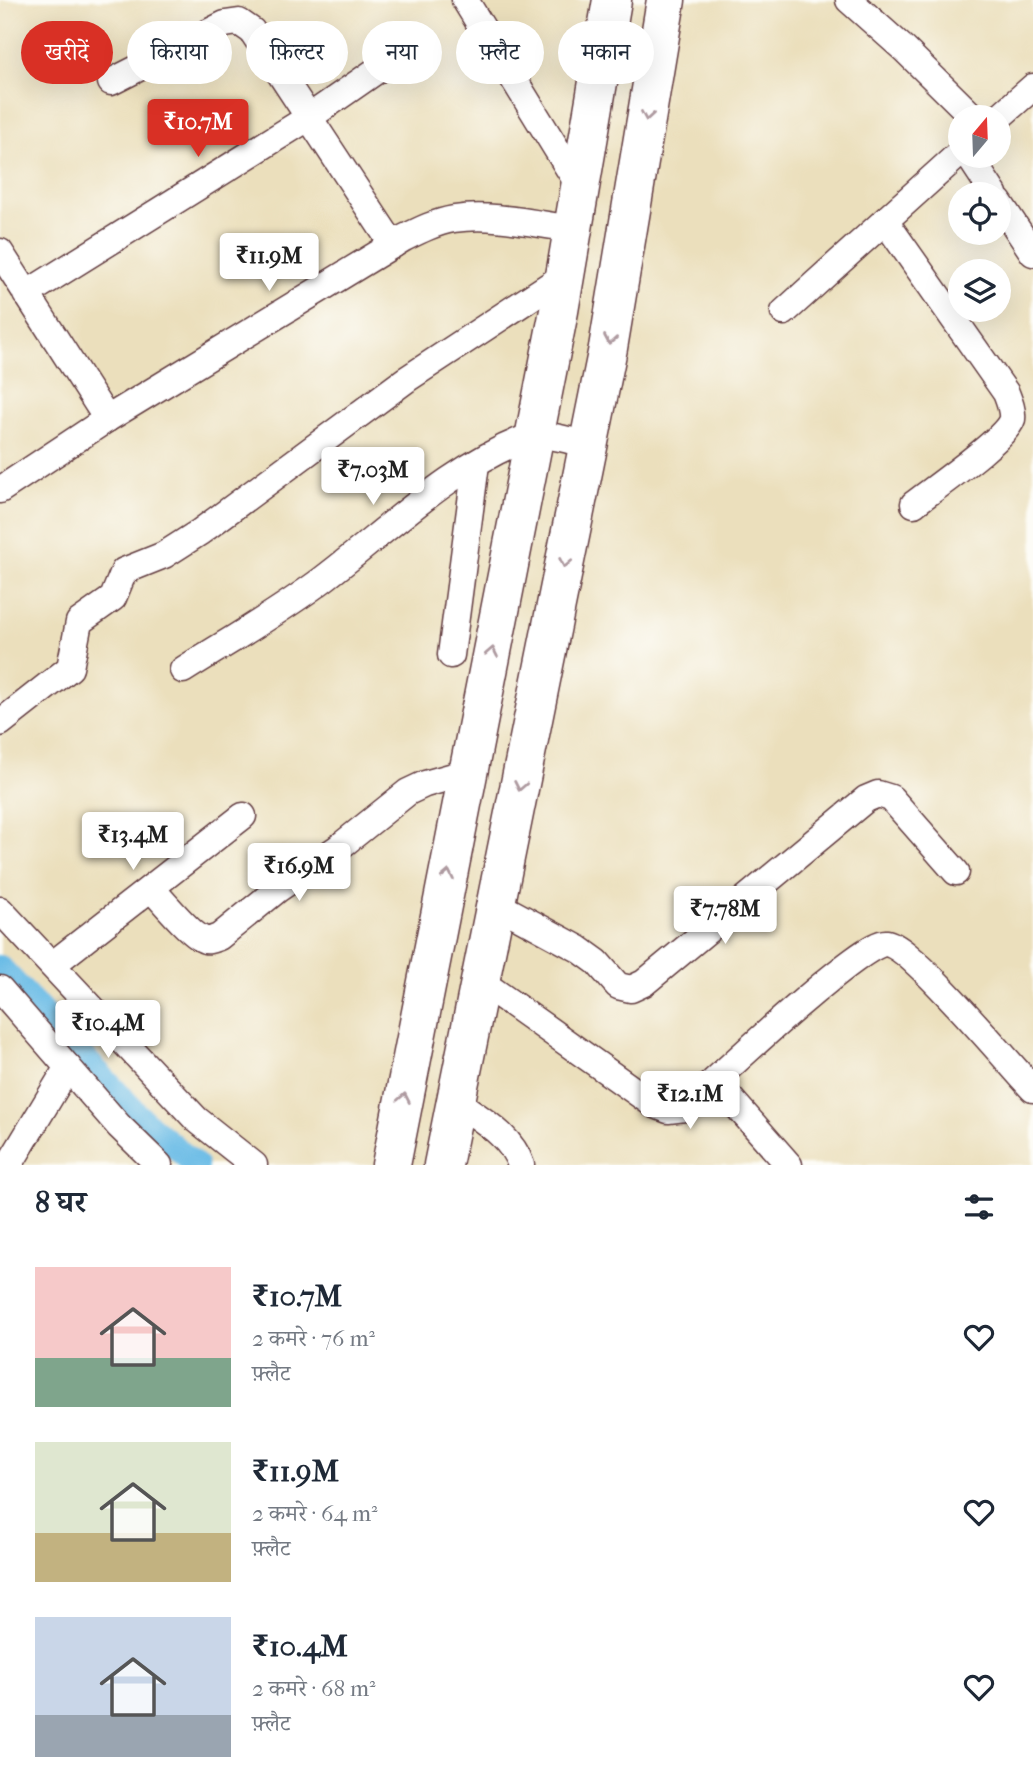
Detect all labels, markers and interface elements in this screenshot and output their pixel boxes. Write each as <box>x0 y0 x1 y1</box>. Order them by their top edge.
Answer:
chip: खरीदें <box>21 21 113 84</box>
chip: किराया <box>127 21 232 84</box>
chip: फ़िल्टर <box>246 21 348 84</box>
chip: नया <box>362 21 442 84</box>
chip: फ़्लैट <box>456 21 544 84</box>
chip: मकान <box>558 21 654 84</box>
pin: ₹10.7M <box>141 100 255 159</box>
north arrow <box>948 105 1012 168</box>
map controls <box>948 105 1011 322</box>
text: ₹10.7M <box>163 108 233 135</box>
one-way arrow <box>640 110 655 122</box>
button: locate <box>948 182 1011 245</box>
pin: ₹11.9M <box>212 233 326 293</box>
text: ₹11.9M <box>236 242 302 269</box>
button: layers <box>948 259 1011 322</box>
one-way arrow <box>603 334 618 346</box>
pin: ₹7.03M <box>316 448 430 507</box>
text: ₹7.03M <box>337 456 409 483</box>
one-way arrow <box>558 557 573 569</box>
one-way arrow <box>484 646 499 658</box>
one-way arrow <box>513 780 528 792</box>
pin: ₹13.4M <box>76 812 190 872</box>
text: ₹13.4M <box>98 821 168 848</box>
pin: ₹16.9M <box>242 844 356 903</box>
text: ₹16.9M <box>264 852 334 879</box>
one-way arrow <box>440 869 455 881</box>
pin: ₹7.78M <box>668 886 782 946</box>
text: ₹7.78M <box>690 895 760 922</box>
pin: ₹10.4M <box>51 1000 165 1060</box>
text: ₹10.4M <box>71 1009 145 1036</box>
pin: ₹12.1M <box>633 1072 747 1131</box>
text: ₹12.1M <box>657 1080 723 1107</box>
one-way arrow <box>396 1092 411 1104</box>
text: 8 घर <box>35 1185 86 1220</box>
icon: filters <box>960 1188 998 1226</box>
text: ₹10.7M <box>252 1279 342 1314</box>
icon: home <box>91 1295 175 1379</box>
icon: heart <box>960 1318 998 1356</box>
text: 2 कमरे · 76 m² <box>252 1325 375 1352</box>
text: फ़्लैट <box>252 1360 290 1387</box>
text: ₹11.9M <box>252 1454 339 1489</box>
icon: home <box>91 1470 175 1554</box>
icon: heart <box>960 1493 998 1531</box>
text: 2 कमरे · 64 m² <box>252 1500 378 1527</box>
text: फ़्लैट <box>252 1535 290 1562</box>
text: ₹10.4M <box>252 1629 348 1664</box>
icon: home <box>91 1645 175 1729</box>
icon: heart <box>960 1668 998 1706</box>
text: 2 कमरे · 68 m² <box>252 1675 376 1702</box>
text: फ़्लैट <box>252 1710 290 1737</box>

